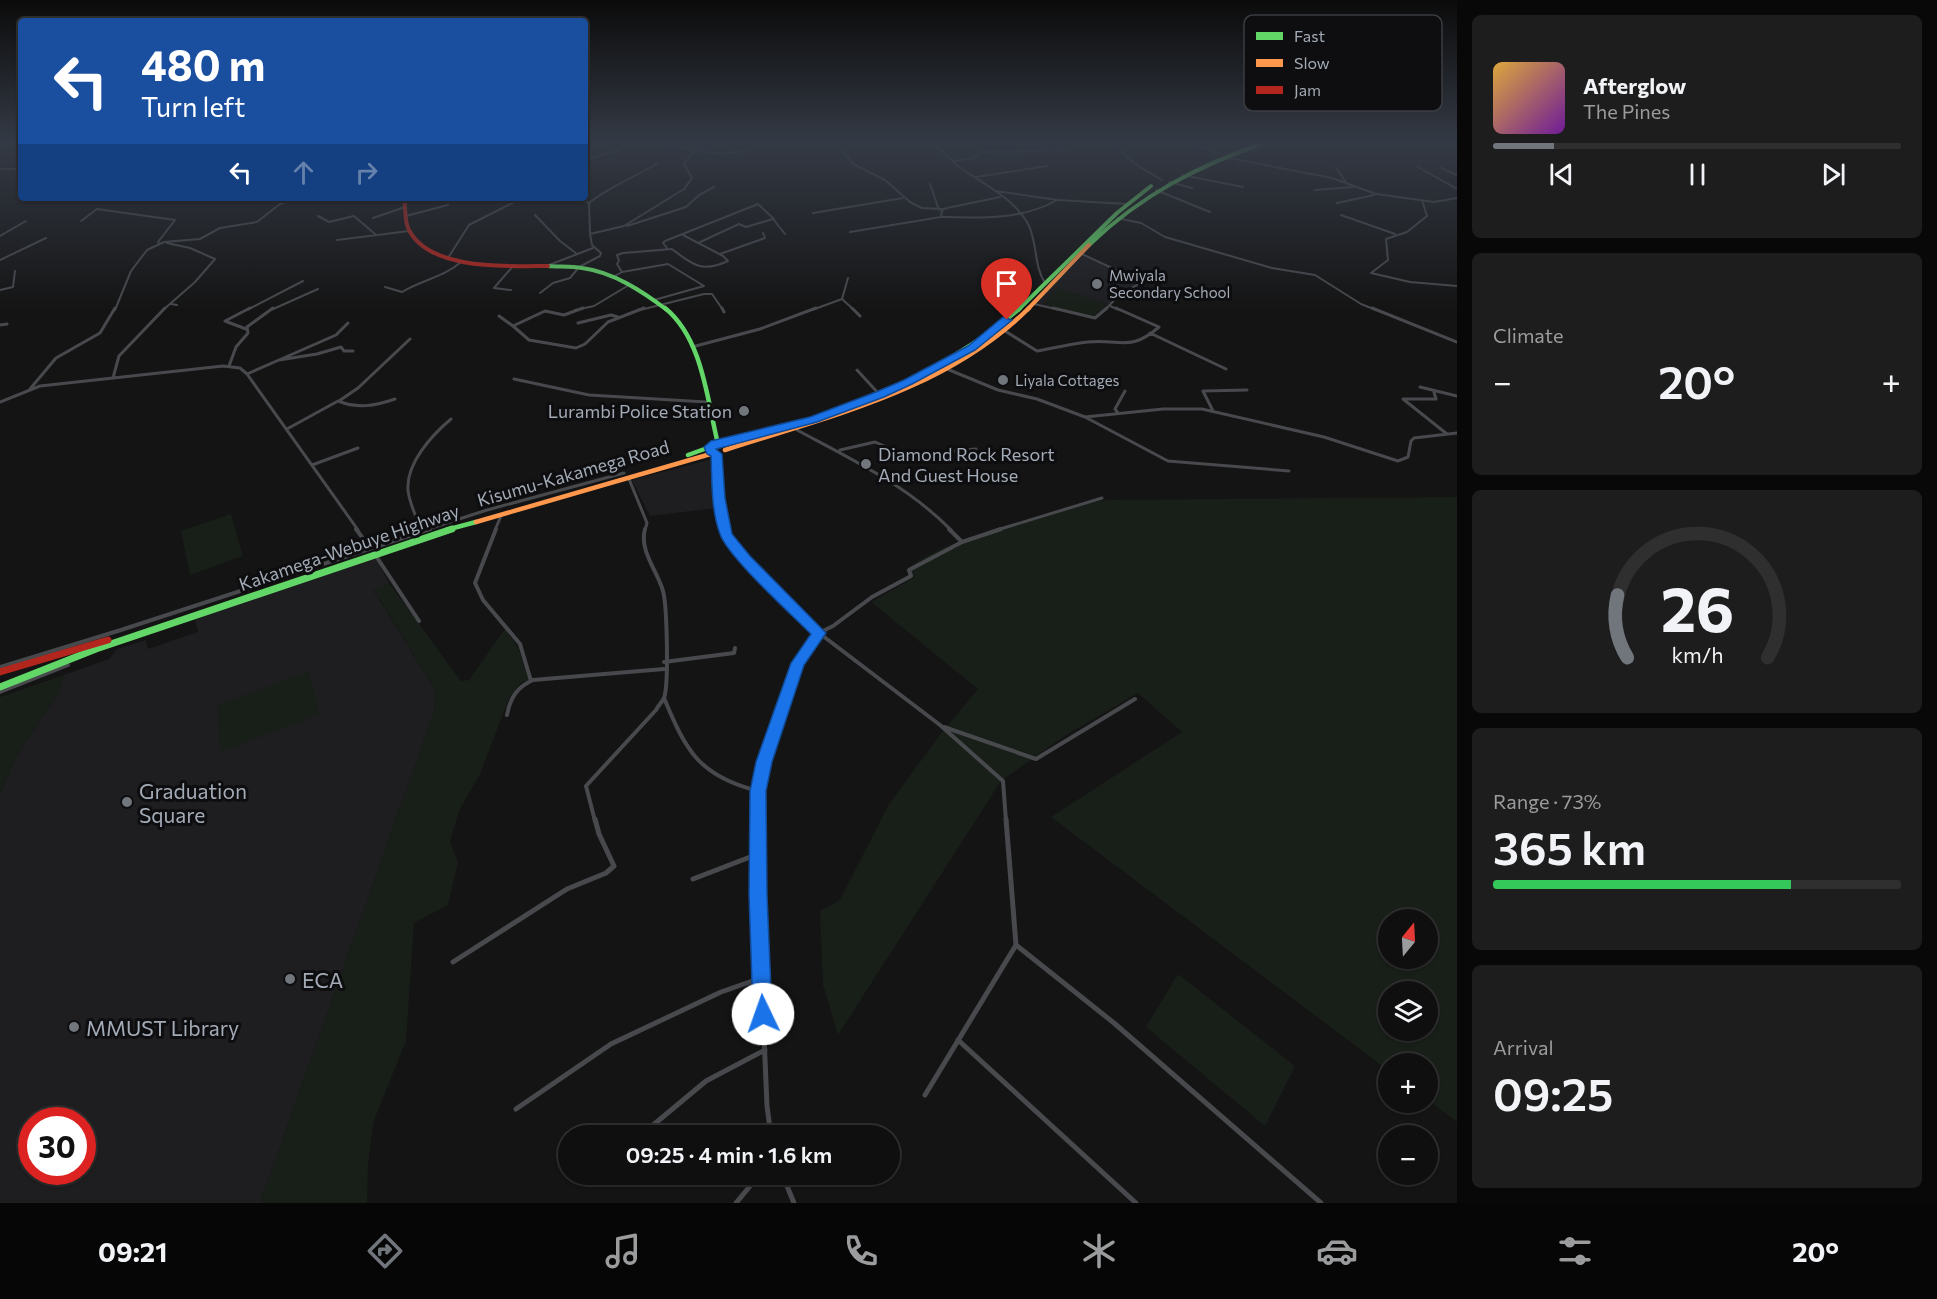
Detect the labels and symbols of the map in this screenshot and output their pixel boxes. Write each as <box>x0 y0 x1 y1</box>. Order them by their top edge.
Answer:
legend <box>1244 15 1442 111</box>
text: Fast <box>1294 26 1325 45</box>
text: Slow <box>1294 53 1330 72</box>
text: Jam <box>1294 80 1321 99</box>
pin <box>981 258 1032 320</box>
place label: Mwiyala Secondary School <box>1109 266 1230 301</box>
marker: Mwiyala Secondary School <box>1090 277 1104 291</box>
place label: Liyala Cottages <box>1015 371 1120 389</box>
marker: Liyala Cottages <box>996 373 1010 387</box>
place label: Lurambi Police Station <box>548 400 732 422</box>
marker: Lurambi Police Station <box>737 404 751 418</box>
street label: Kisumu-Kakamega Road <box>474 435 672 511</box>
place label: Diamond Rock Resort And Guest House <box>878 443 1055 486</box>
marker: Diamond Rock Resort And Guest House <box>859 457 873 471</box>
street label: Kakamega-Webuye Highway <box>236 499 462 595</box>
place label: Graduation Square <box>139 778 247 827</box>
marker: Graduation Square <box>120 795 134 809</box>
north arrow <box>1378 909 1438 969</box>
place label: ECA <box>302 967 343 992</box>
marker: ECA <box>283 972 297 986</box>
position arrow <box>731 982 795 1046</box>
place label: MMUST Library <box>86 1015 239 1040</box>
marker: MMUST Library <box>67 1020 81 1034</box>
speed limit sign: 30 <box>18 1107 96 1185</box>

